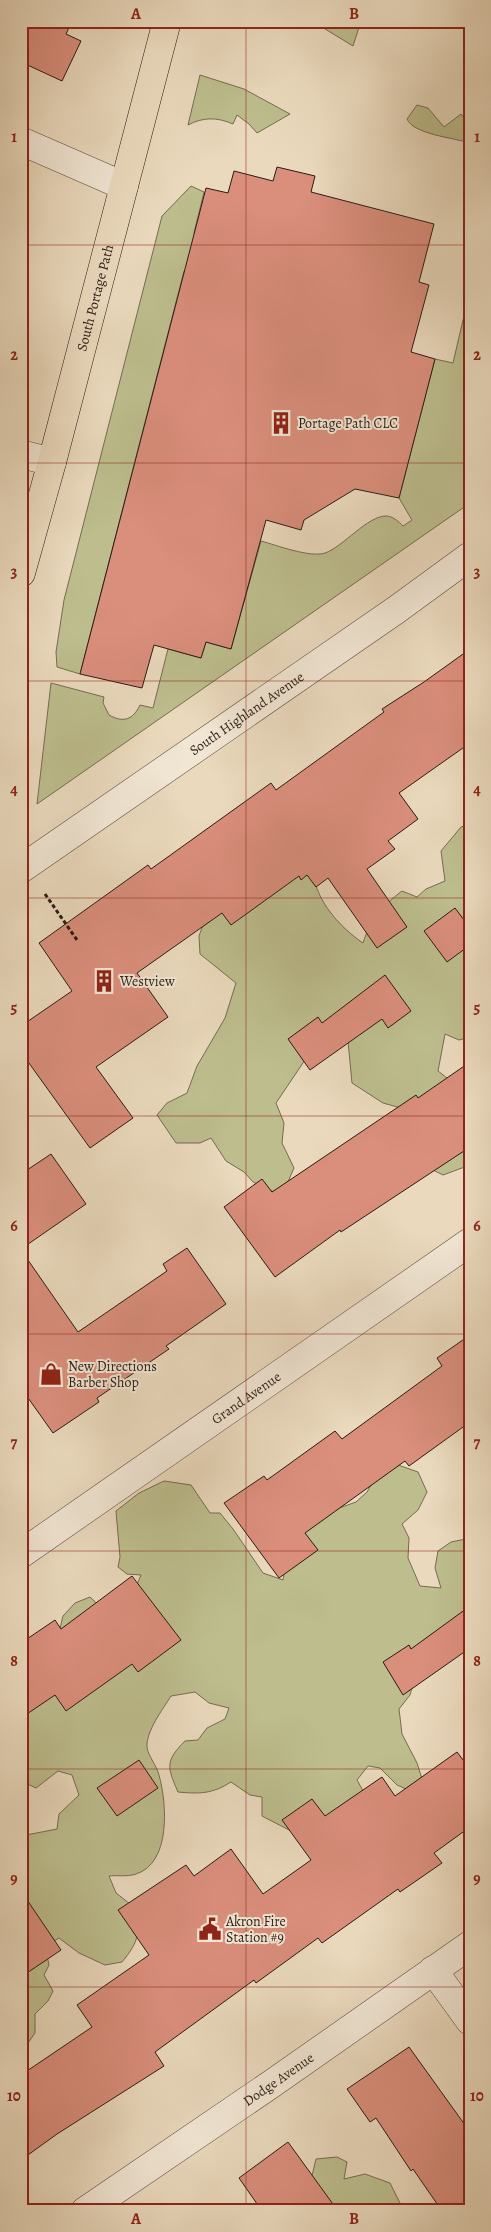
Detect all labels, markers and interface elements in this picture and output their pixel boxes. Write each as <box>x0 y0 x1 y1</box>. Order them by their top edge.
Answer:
text: A <box>130 3 142 25</box>
text: B <box>349 3 359 25</box>
text: 1 <box>11 126 17 148</box>
text: 1 <box>474 126 480 148</box>
street label: South Portage Path <box>72 242 118 353</box>
text: 2 <box>10 344 18 366</box>
text: 2 <box>473 344 481 366</box>
building icon: Portage Path CLC <box>268 410 294 436</box>
place label: Portage Path CLC <box>298 414 398 433</box>
text: 3 <box>11 561 18 583</box>
text: 3 <box>474 561 481 583</box>
street label: South Highland Avenue <box>186 667 308 760</box>
text: 4 <box>10 779 18 801</box>
text: 4 <box>473 779 481 801</box>
building icon: Westview <box>91 968 117 994</box>
place label: Westview <box>119 972 175 991</box>
text: 5 <box>11 997 18 1019</box>
text: 5 <box>474 997 481 1019</box>
text: 6 <box>10 1215 18 1237</box>
text: 6 <box>473 1215 481 1237</box>
place label: New Directions Barber Shop <box>68 1357 157 1392</box>
shop icon: New Directions Barber Shop <box>38 1361 64 1387</box>
street label: Grand Avenue <box>208 1367 285 1429</box>
text: 7 <box>11 1432 18 1454</box>
text: 7 <box>474 1432 481 1454</box>
text: 8 <box>10 1650 18 1672</box>
text: 8 <box>473 1650 481 1672</box>
text: 9 <box>10 1868 18 1890</box>
text: 9 <box>473 1868 481 1890</box>
place label: Akron Fire Station #9 <box>225 1912 286 1947</box>
public building icon: Akron Fire Station #9 <box>197 1916 223 1942</box>
street label: Dodge Avenue <box>239 2048 318 2111</box>
text: 10 <box>7 2085 21 2107</box>
text: 10 <box>470 2085 484 2107</box>
text: A <box>130 2208 142 2230</box>
text: B <box>349 2208 359 2230</box>

